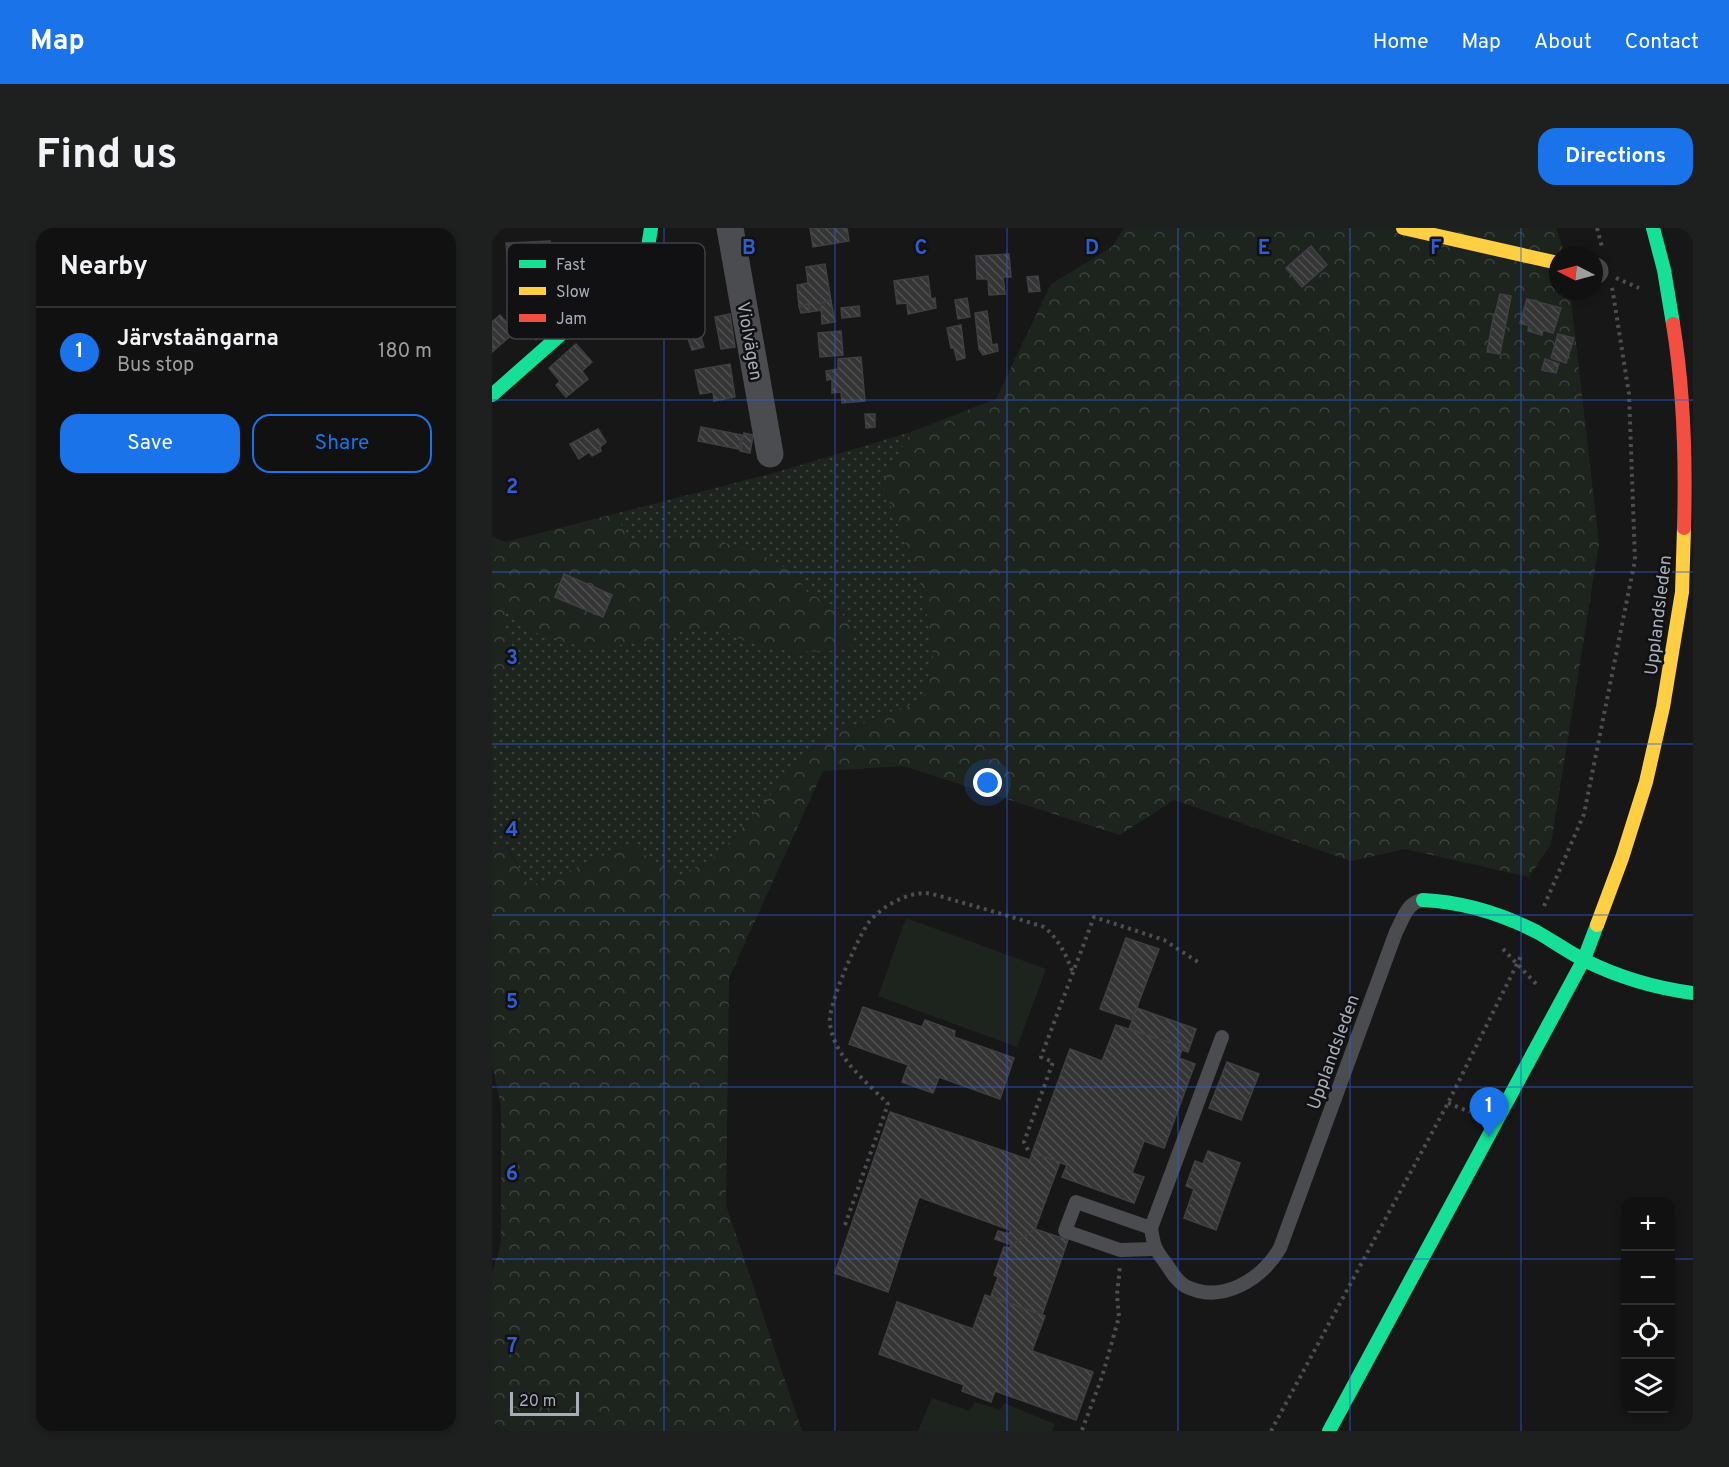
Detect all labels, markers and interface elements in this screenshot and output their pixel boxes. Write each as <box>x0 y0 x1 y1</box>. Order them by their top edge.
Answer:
text: Map <box>30 24 85 60</box>
text: Home <box>1373 29 1429 56</box>
text: Map <box>1462 29 1501 56</box>
text: About <box>1534 29 1592 56</box>
text: Contact <box>1625 29 1699 56</box>
button: Directions <box>1538 128 1693 185</box>
text: Find us <box>36 130 177 183</box>
text: B <box>742 236 756 262</box>
text: C <box>915 236 927 262</box>
text: D <box>1085 236 1099 262</box>
text: E <box>1258 236 1270 262</box>
text: F <box>1430 236 1442 262</box>
legend <box>507 243 705 339</box>
north arrow <box>1549 246 1603 300</box>
text: Nearby <box>60 251 148 284</box>
text: Fast <box>556 256 586 276</box>
text: Slow <box>556 283 590 303</box>
street label: Violvägen <box>730 300 767 382</box>
text: Jam <box>556 310 587 330</box>
text: Järvstaängarna <box>117 326 279 353</box>
text: 1 <box>76 339 84 365</box>
text: 180 m <box>378 339 432 365</box>
text: Bus stop <box>117 353 194 379</box>
button: Save <box>60 414 240 473</box>
button: Share <box>252 414 432 473</box>
text: 2 <box>506 475 518 501</box>
street label: Upplandsleden <box>1641 554 1678 677</box>
text: 3 <box>506 646 518 672</box>
your location <box>973 768 1002 797</box>
text: 4 <box>506 818 518 844</box>
text: 5 <box>506 990 518 1016</box>
street label: Upplandsleden <box>1303 992 1366 1113</box>
pin: 1 <box>1470 1088 1508 1137</box>
text: 6 <box>506 1162 518 1188</box>
map controls <box>1621 1197 1675 1413</box>
button: + <box>1621 1197 1675 1251</box>
button: − <box>1621 1251 1675 1305</box>
button: locate <box>1621 1305 1675 1359</box>
text: 7 <box>507 1334 517 1360</box>
button: layers <box>1621 1359 1675 1413</box>
scale bar <box>510 1389 579 1416</box>
text: 20 m <box>519 1392 556 1412</box>

